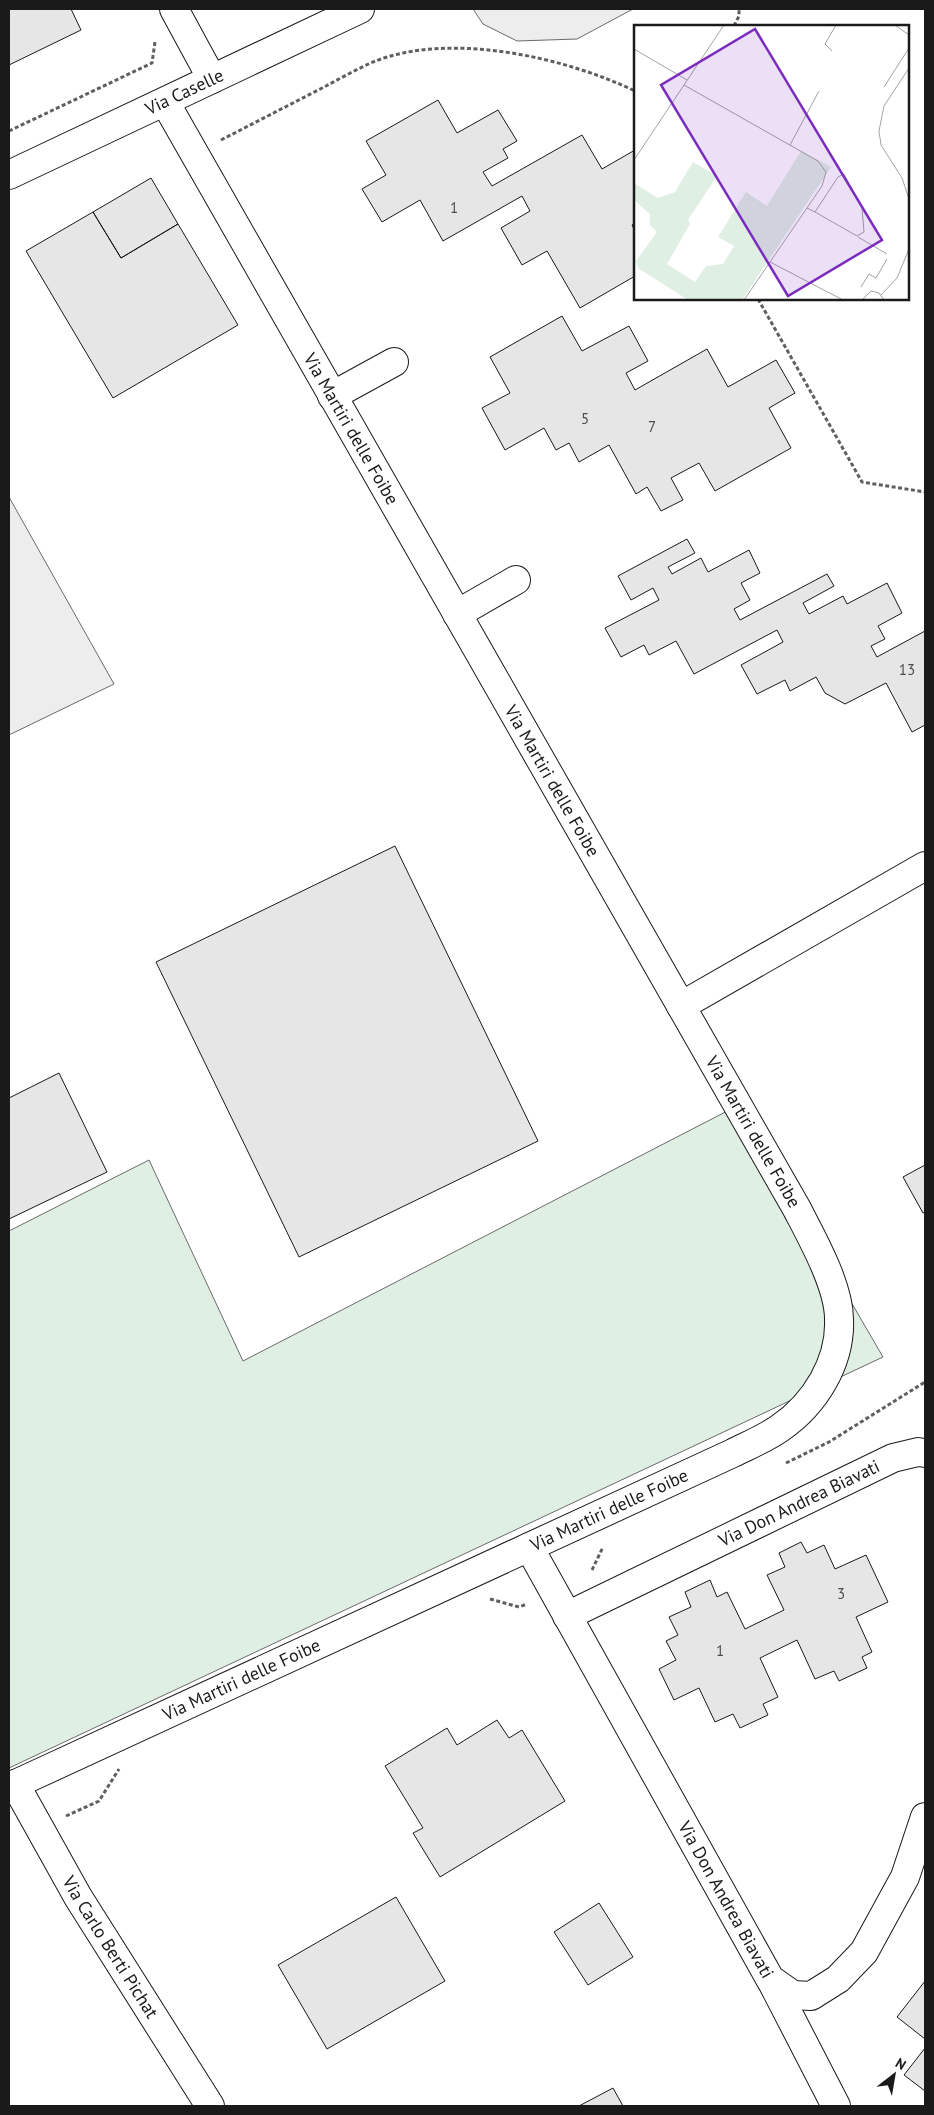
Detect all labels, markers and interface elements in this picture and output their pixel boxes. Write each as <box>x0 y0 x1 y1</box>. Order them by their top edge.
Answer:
inset map <box>634 25 909 300</box>
street label: Via Caselle <box>140 63 227 120</box>
house number: 1 <box>450 198 458 217</box>
street label: Via Martiri delle Foibe <box>298 348 404 509</box>
house number: 5 <box>581 409 589 428</box>
house number: 7 <box>648 417 656 436</box>
house number: 13 <box>899 660 915 679</box>
street label: Via Martiri delle Foibe <box>499 700 605 861</box>
street label: Via Martiri delle Foibe <box>700 1051 806 1212</box>
street label: Via Don Andrea Biavati <box>714 1454 883 1552</box>
street label: Via Martiri delle Foibe <box>525 1463 692 1556</box>
house number: 3 <box>837 1584 845 1603</box>
street label: Via Martiri delle Foibe <box>158 1633 324 1726</box>
house number: 1 <box>716 1641 724 1660</box>
street label: Via Don Andrea Biavati <box>673 1816 779 1982</box>
street label: Via Carlo Berti Pichat <box>57 1871 164 2022</box>
north arrow <box>869 2050 919 2100</box>
text: N <box>892 2054 909 2074</box>

